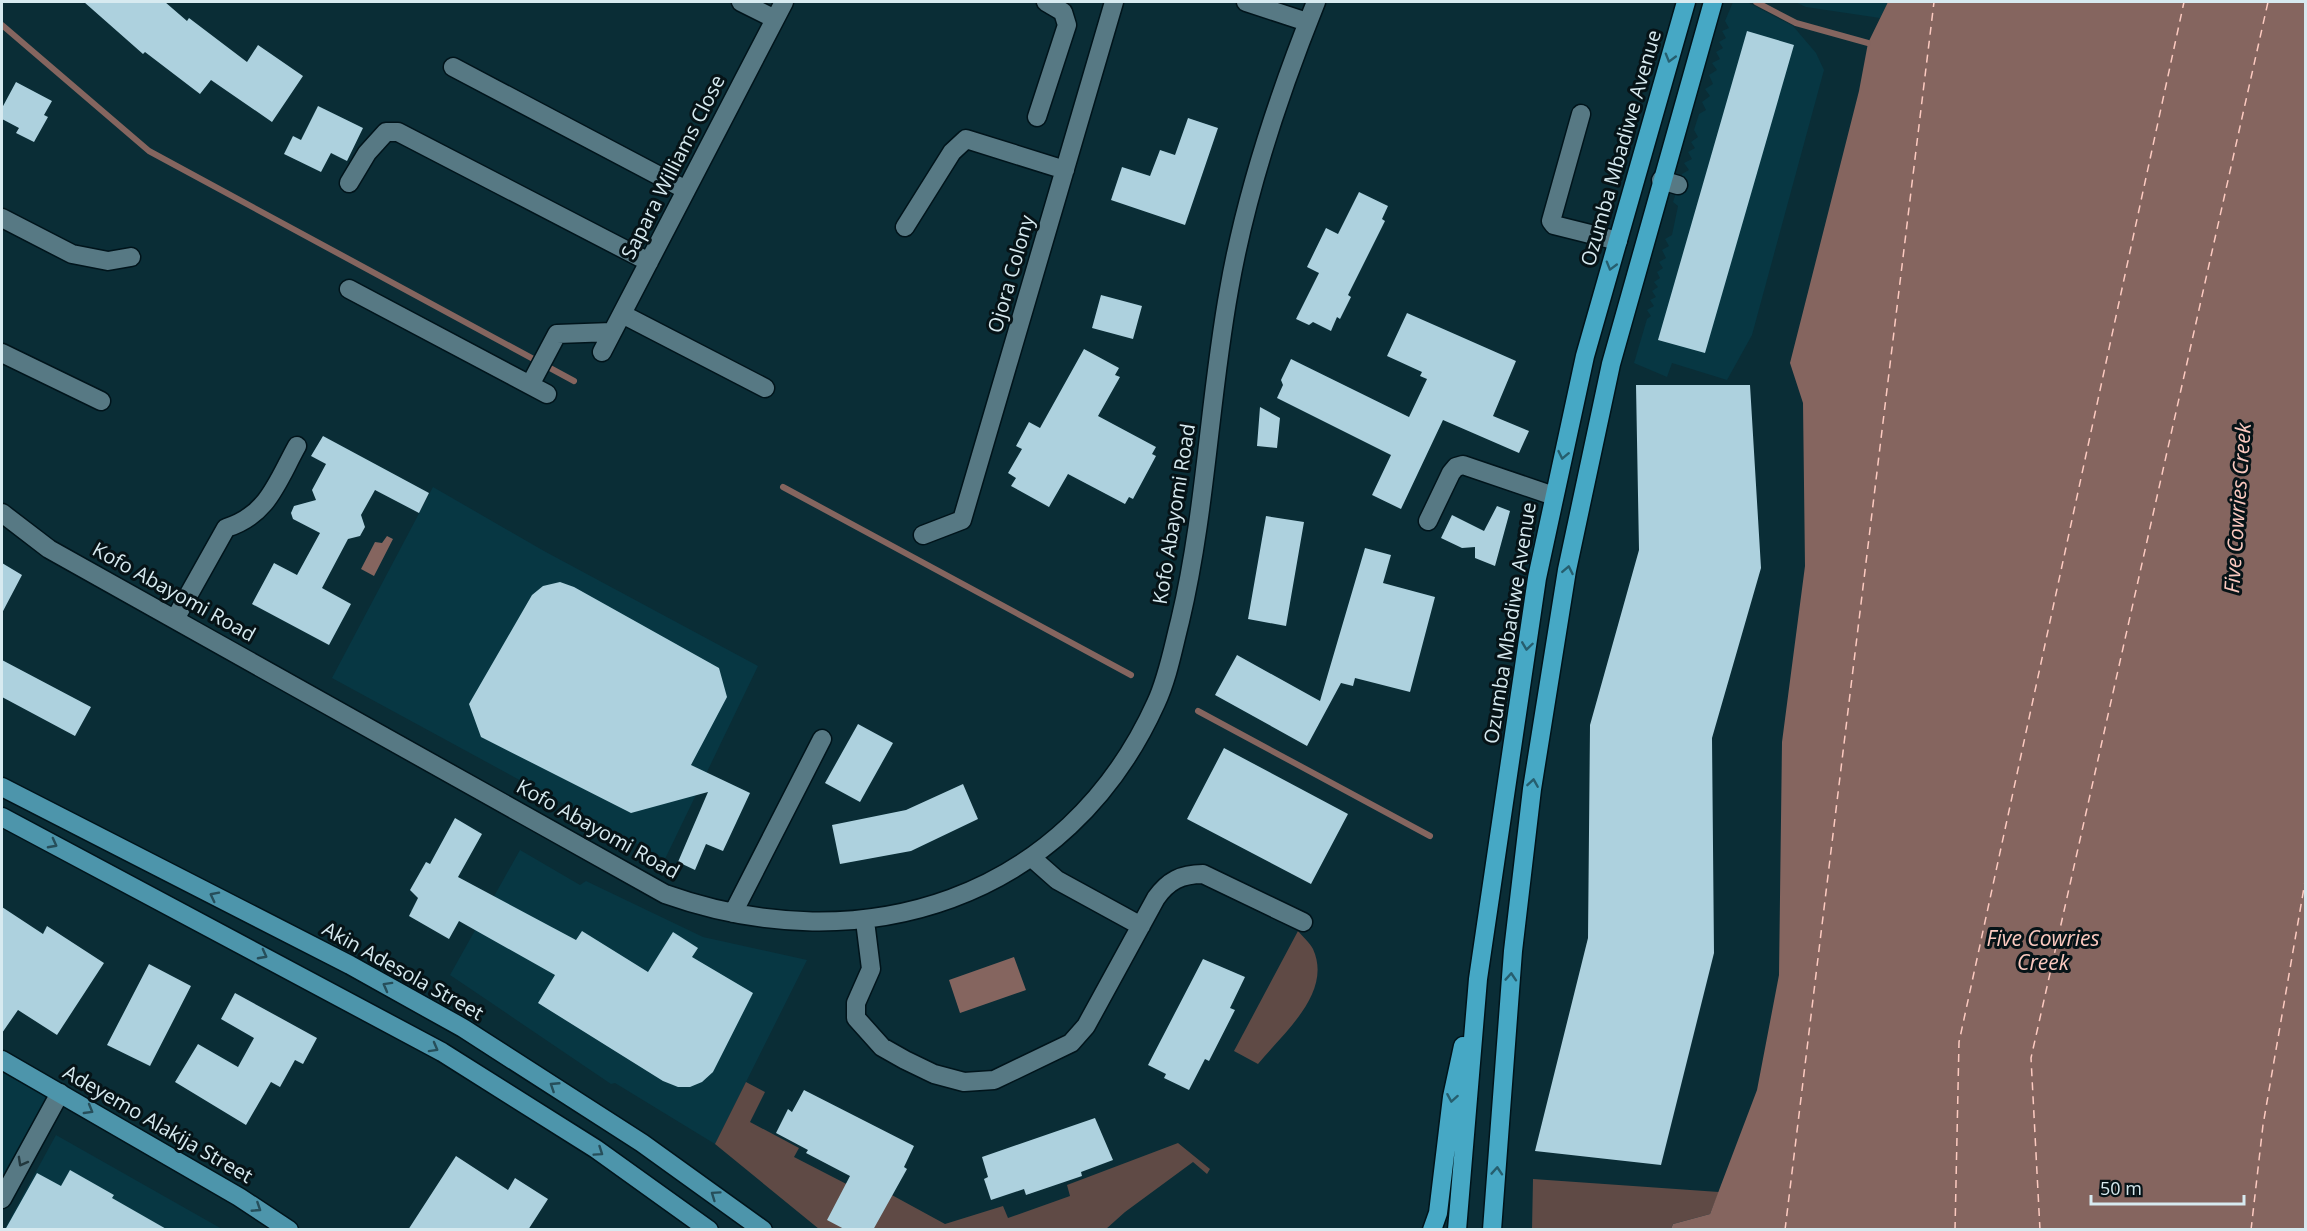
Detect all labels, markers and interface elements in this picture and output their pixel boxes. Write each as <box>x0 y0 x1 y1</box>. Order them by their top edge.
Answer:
street label: Ozumba Mbadiwe Avenue <box>1574 27 1667 269</box>
one-way arrow <box>1665 52 1677 63</box>
street label: Sapara Williams Close <box>614 70 731 264</box>
street label: Ojora Colony <box>981 211 1040 336</box>
one-way arrow <box>1606 260 1618 271</box>
water label: Five Cowries Creek <box>2217 421 2257 594</box>
street label: Kofo Abayomi Road <box>1146 422 1201 606</box>
one-way arrow <box>1557 449 1570 459</box>
street label: Ozumba Mbadiwe Avenue <box>1477 500 1542 746</box>
street label: Kofo Abayomi Road <box>88 535 261 648</box>
one-way arrow <box>1561 565 1574 575</box>
one-way arrow <box>1521 642 1533 651</box>
street label: Kofo Abayomi Road <box>512 772 685 885</box>
one-way arrow <box>1526 778 1538 788</box>
one-way arrow <box>47 837 58 848</box>
one-way arrow <box>209 891 220 903</box>
street label: Akin Adesola Street <box>318 915 489 1026</box>
water label: Five Cowries Creek <box>1986 924 2100 976</box>
one-way arrow <box>257 948 267 959</box>
one-way arrow <box>1505 972 1518 981</box>
one-way arrow <box>383 982 393 993</box>
one-way arrow <box>428 1040 439 1052</box>
street label: Adeyemo Alakija Street <box>59 1058 258 1189</box>
one-way arrow <box>550 1082 561 1093</box>
one-way arrow <box>1446 1093 1459 1103</box>
one-way arrow <box>83 1102 93 1114</box>
one-way arrow <box>593 1144 604 1155</box>
one-way arrow <box>18 1156 29 1167</box>
one-way arrow <box>1490 1167 1503 1176</box>
scale bar <box>2091 1168 2244 1206</box>
text: 50 m <box>2100 1176 2142 1200</box>
one-way arrow <box>711 1191 722 1202</box>
one-way arrow <box>251 1201 261 1213</box>

